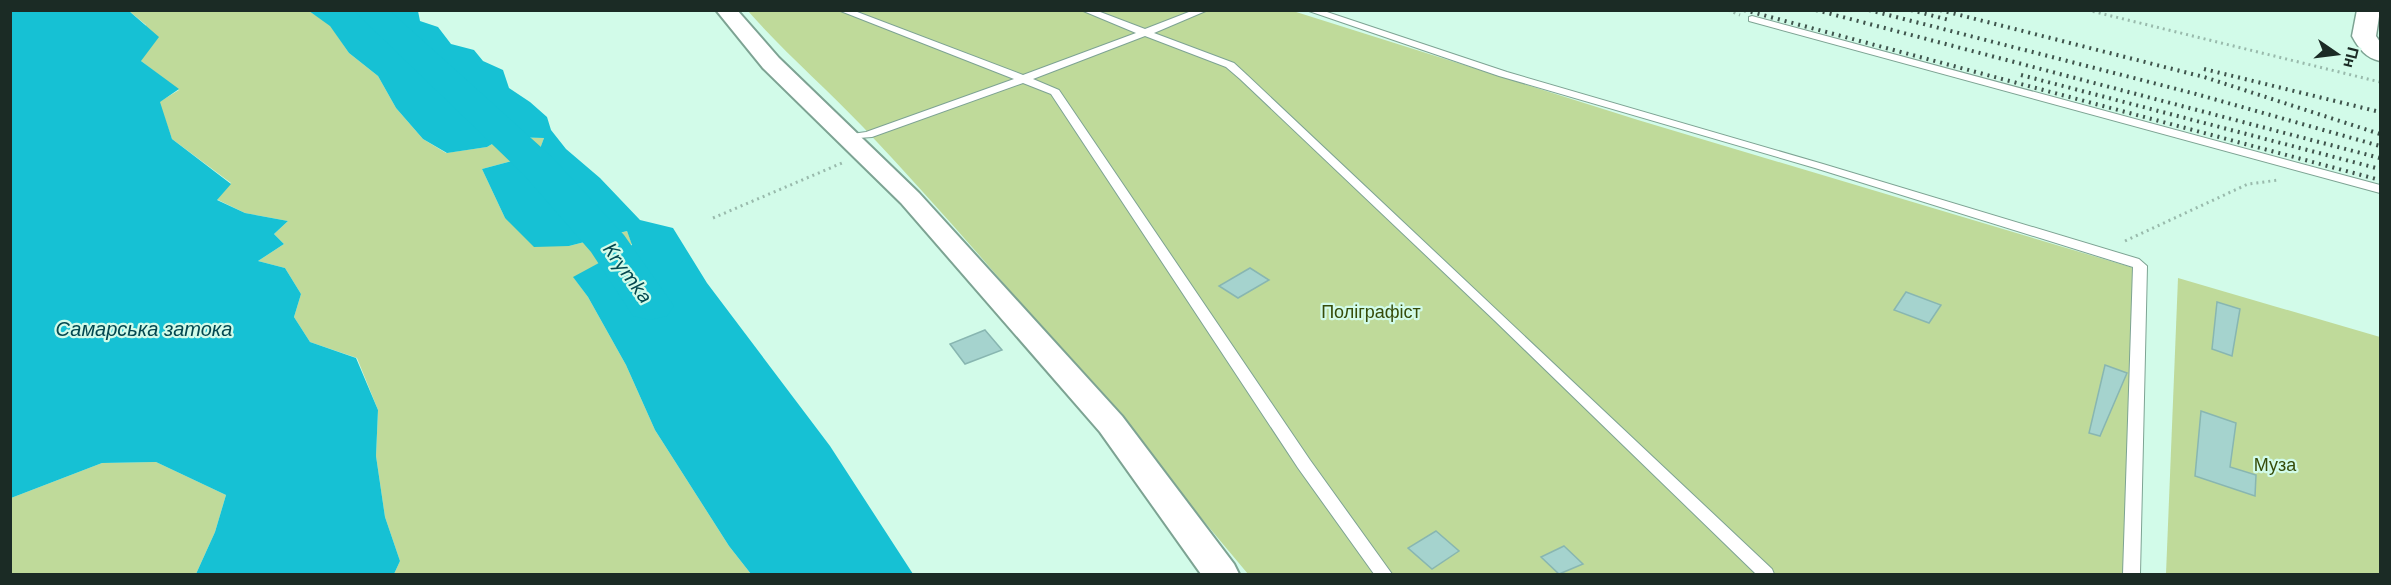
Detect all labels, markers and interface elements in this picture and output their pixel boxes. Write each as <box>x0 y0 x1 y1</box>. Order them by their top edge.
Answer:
north arrow <box>2307 24 2367 84</box>
text: Пн <box>2338 45 2364 70</box>
water label: Krymka <box>597 238 659 308</box>
park label: Поліграфіст <box>1321 300 1421 324</box>
water label: Самарська затока <box>56 316 232 342</box>
park label: Муза <box>2254 453 2297 477</box>

